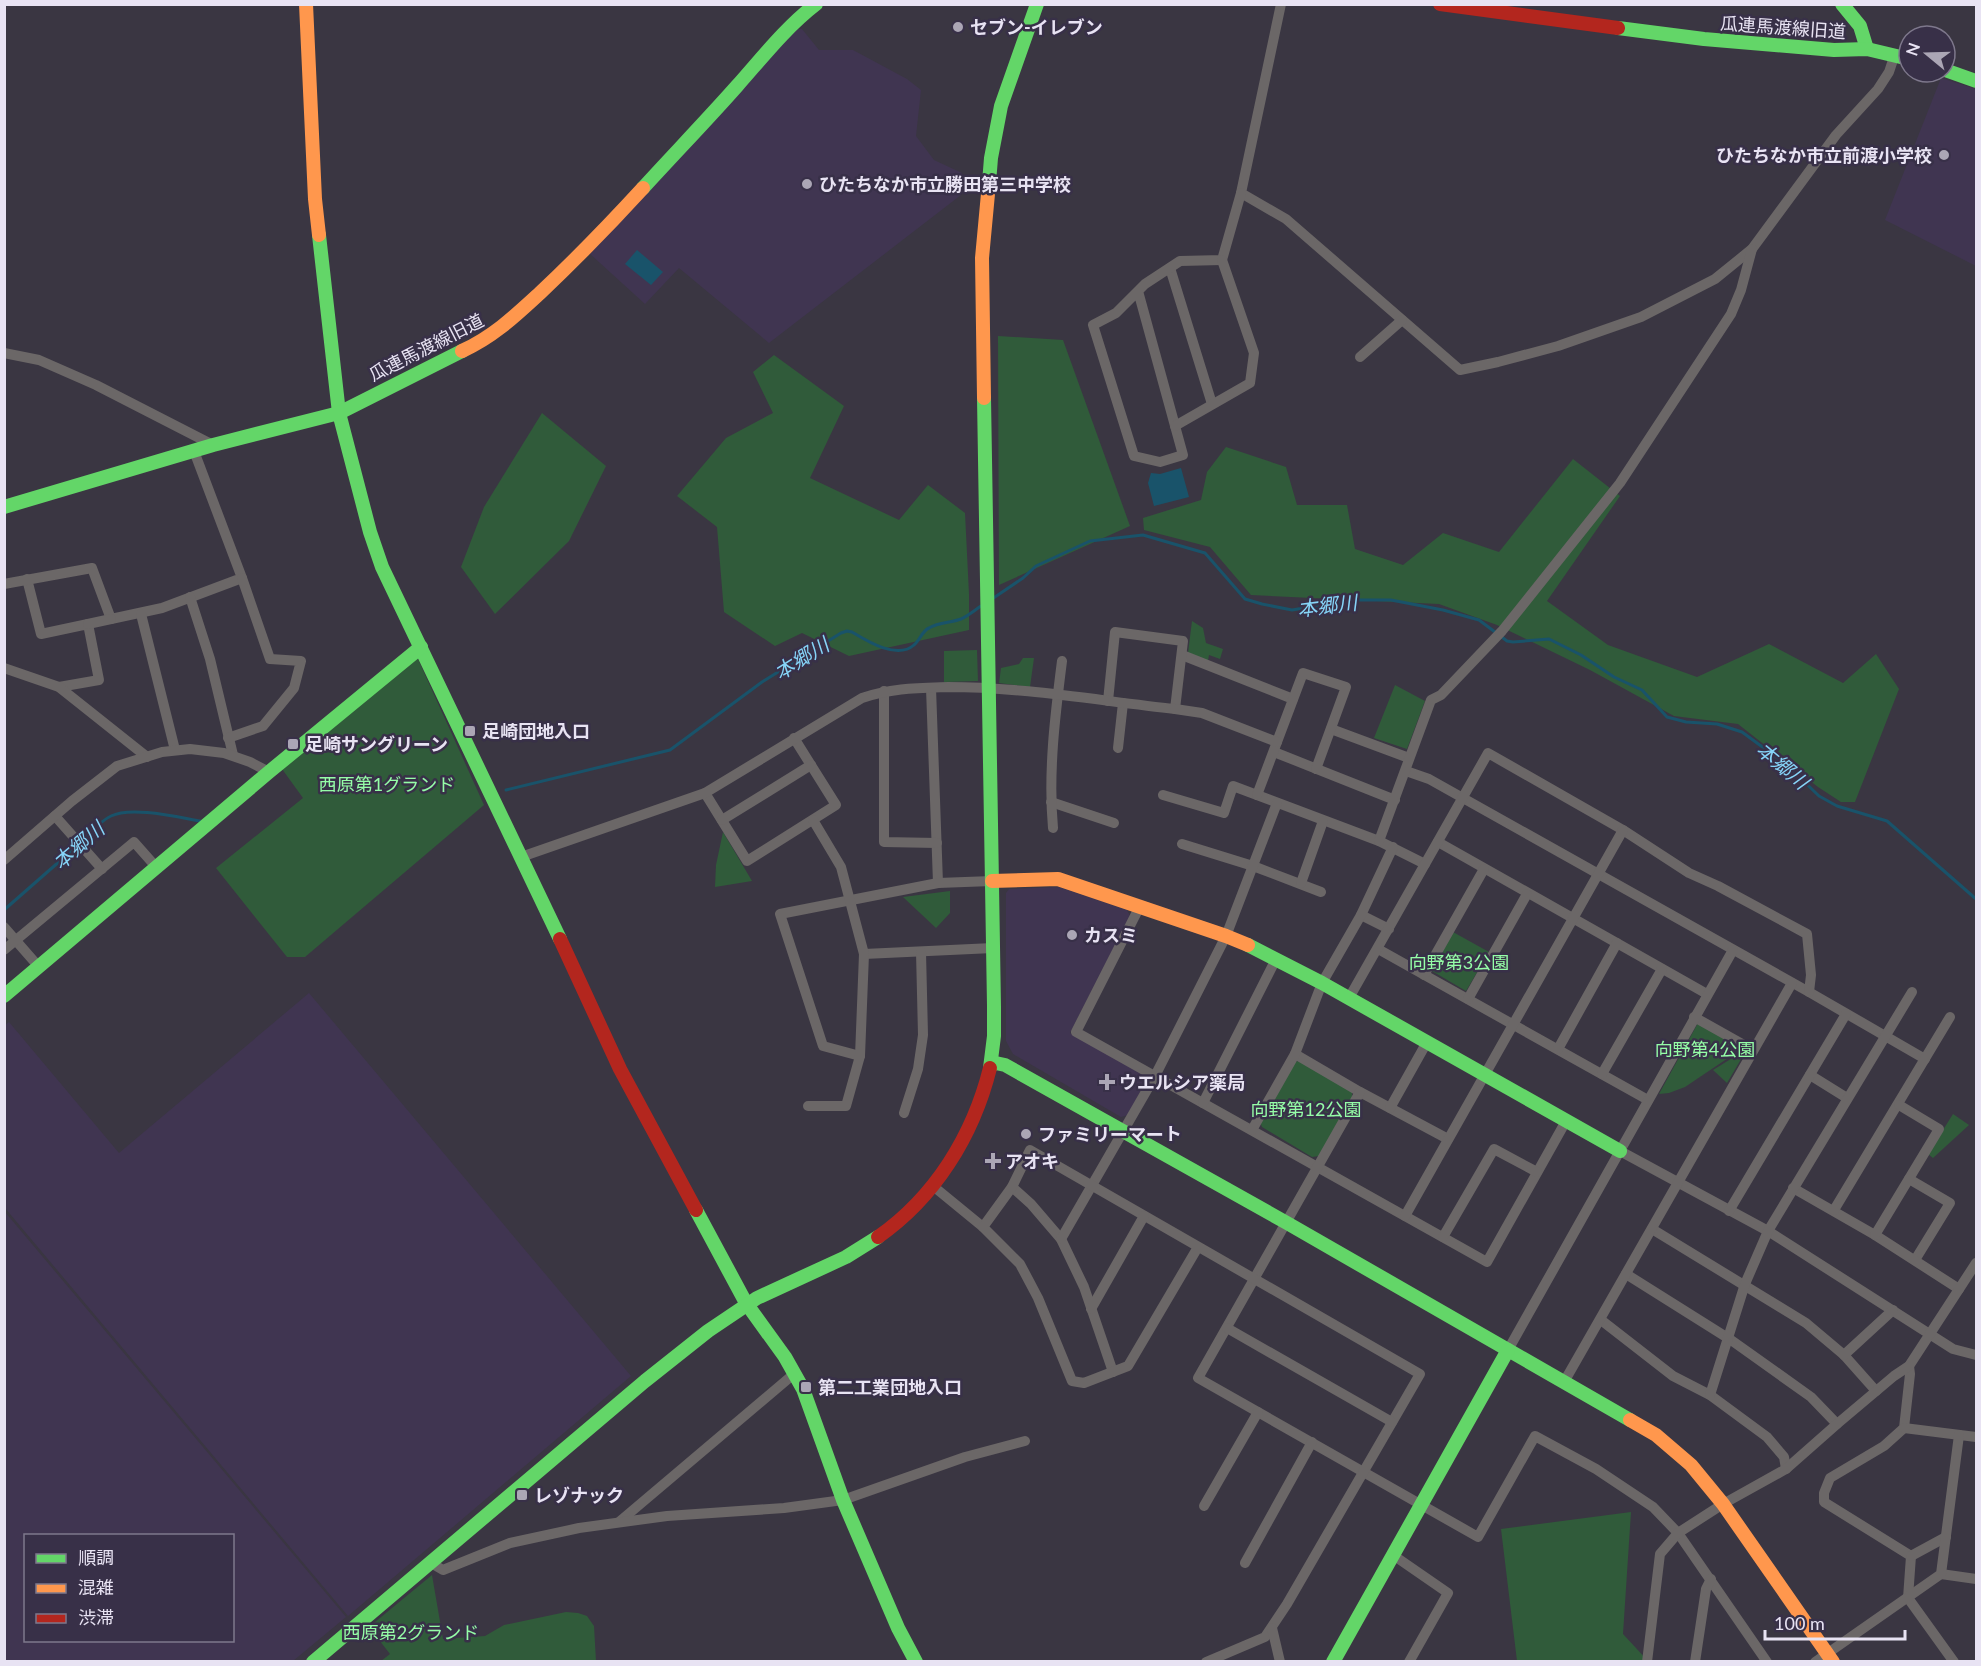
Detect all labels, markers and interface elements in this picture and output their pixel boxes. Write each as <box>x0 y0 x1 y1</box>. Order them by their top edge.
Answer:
street label: 瓜連馬渡線旧道 <box>1719 12 1847 42</box>
place label: セブン-イレブン <box>970 16 1103 38</box>
marker: セブン-イレブン <box>951 20 965 34</box>
north arrow <box>1897 24 1957 84</box>
text: N <box>1901 40 1923 58</box>
place label: ひたちなか市立前渡小学校 <box>1716 144 1932 166</box>
marker: ひたちなか市立前渡小学校 <box>1937 148 1951 162</box>
place label: ひたちなか市立勝田第三中学校 <box>819 173 1071 195</box>
marker: ひたちなか市立勝田第三中学校 <box>800 177 814 191</box>
street label: 瓜連馬渡線旧道 <box>365 309 487 385</box>
water label: 本郷川 <box>1296 589 1360 621</box>
water label: 本郷川 <box>769 631 834 684</box>
place label: 足崎団地入口 <box>482 720 590 742</box>
marker: 足崎団地入口 <box>463 724 477 738</box>
place label: 足崎サングリーン <box>305 733 448 755</box>
marker: 足崎サングリーン <box>286 737 300 751</box>
water label: 本郷川 <box>1752 737 1815 795</box>
park label: 西原第1グランド <box>319 773 455 795</box>
water label: 本郷川 <box>47 815 110 874</box>
place label: カスミ <box>1084 924 1138 946</box>
marker: カスミ <box>1065 928 1079 942</box>
park label: 向野第3公園 <box>1409 951 1509 973</box>
park label: 向野第4公園 <box>1655 1038 1755 1060</box>
place label: ウエルシア薬局 <box>1119 1071 1245 1093</box>
marker: ウエルシア薬局 <box>1100 1075 1114 1089</box>
park label: 向野第12公園 <box>1251 1098 1361 1120</box>
place label: ファミリーマート <box>1038 1123 1182 1145</box>
marker: ファミリーマート <box>1019 1127 1033 1141</box>
place label: アオキ <box>1005 1150 1059 1172</box>
marker: アオキ <box>986 1154 1000 1168</box>
place label: 第二工業団地入口 <box>818 1376 962 1398</box>
marker: 第二工業団地入口 <box>799 1380 813 1394</box>
place label: レゾナック <box>534 1484 624 1506</box>
marker: レゾナック <box>515 1488 529 1502</box>
legend <box>24 1534 234 1642</box>
text: 順調 <box>78 1546 114 1568</box>
text: 混雑 <box>78 1576 114 1598</box>
scale bar <box>1765 1603 1904 1641</box>
text: 渋滞 <box>78 1606 114 1628</box>
text: 100 m <box>1774 1612 1825 1634</box>
park label: 西原第2グランド <box>343 1621 479 1643</box>

